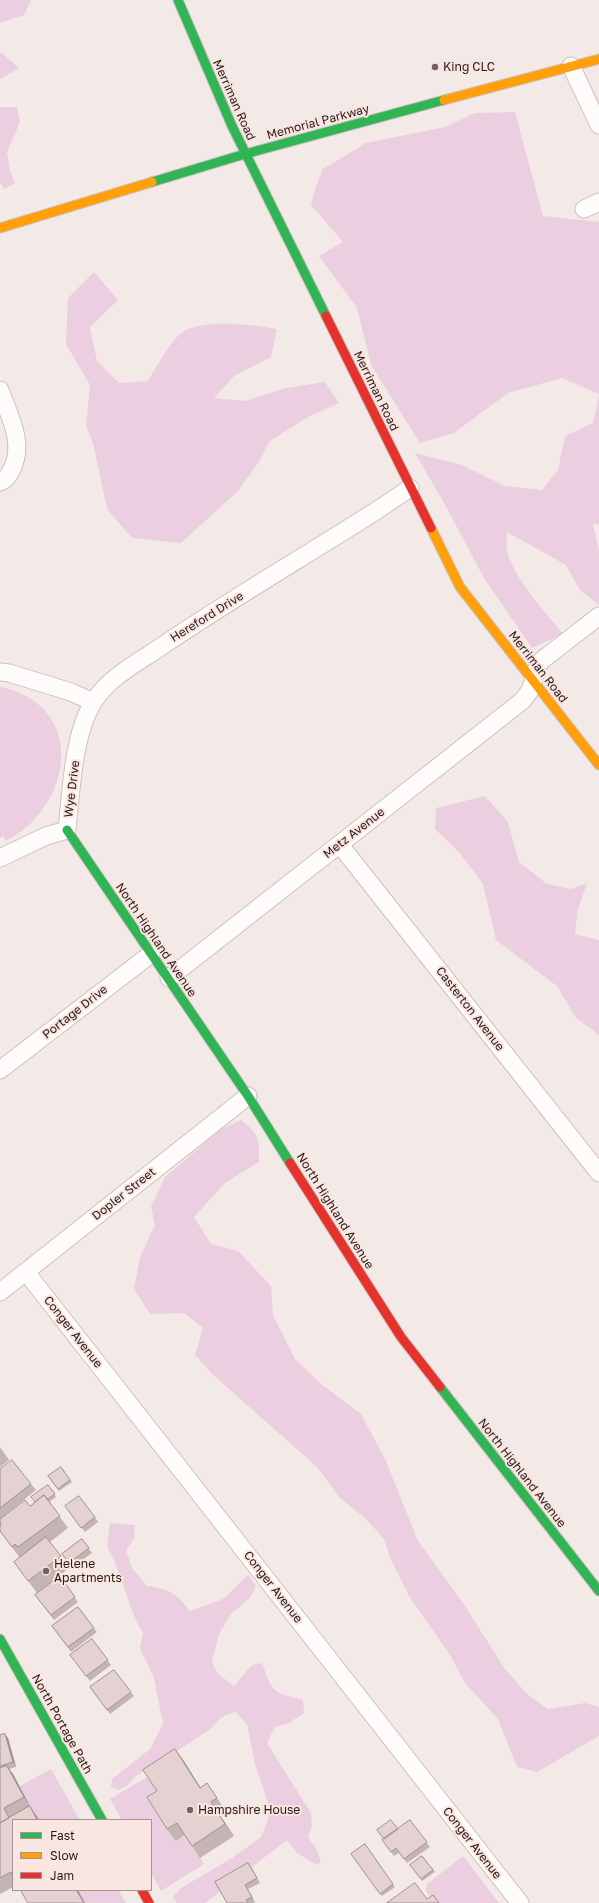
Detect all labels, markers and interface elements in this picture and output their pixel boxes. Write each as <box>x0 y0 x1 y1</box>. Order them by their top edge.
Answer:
street label: Merriman Road <box>210 57 258 143</box>
place label: King CLC <box>443 60 495 74</box>
marker: King CLC <box>430 62 440 72</box>
street label: Memorial Parkway <box>265 101 371 143</box>
street label: Merriman Road <box>350 349 402 433</box>
street label: Hereford Drive <box>168 589 246 645</box>
street label: Merriman Road <box>506 628 570 706</box>
street label: Wye Drive <box>61 759 83 819</box>
street label: Metz Avenue <box>320 805 388 861</box>
street label: North Highland Avenue <box>112 880 200 1000</box>
street label: Casterton Avenue <box>433 964 507 1054</box>
street label: Portage Drive <box>40 982 110 1042</box>
street label: North Highland Avenue <box>293 1150 377 1272</box>
street label: Dopler Street <box>89 1165 159 1223</box>
street label: Conger Avenue <box>41 1293 105 1371</box>
street label: North Highland Avenue <box>475 1416 569 1530</box>
street label: Conger Avenue <box>241 1548 305 1626</box>
place label: Helene Apartments <box>54 1557 122 1585</box>
marker: Helene Apartments <box>41 1566 51 1576</box>
street label: North Portage Path <box>29 1672 95 1776</box>
place label: Hampshire House <box>198 1803 300 1817</box>
street label: Conger Avenue <box>440 1804 504 1882</box>
marker: Hampshire House <box>185 1805 195 1815</box>
legend <box>12 1819 152 1891</box>
text: Fast <box>50 1828 75 1843</box>
text: Slow <box>50 1848 78 1863</box>
text: Jam <box>50 1868 74 1883</box>

